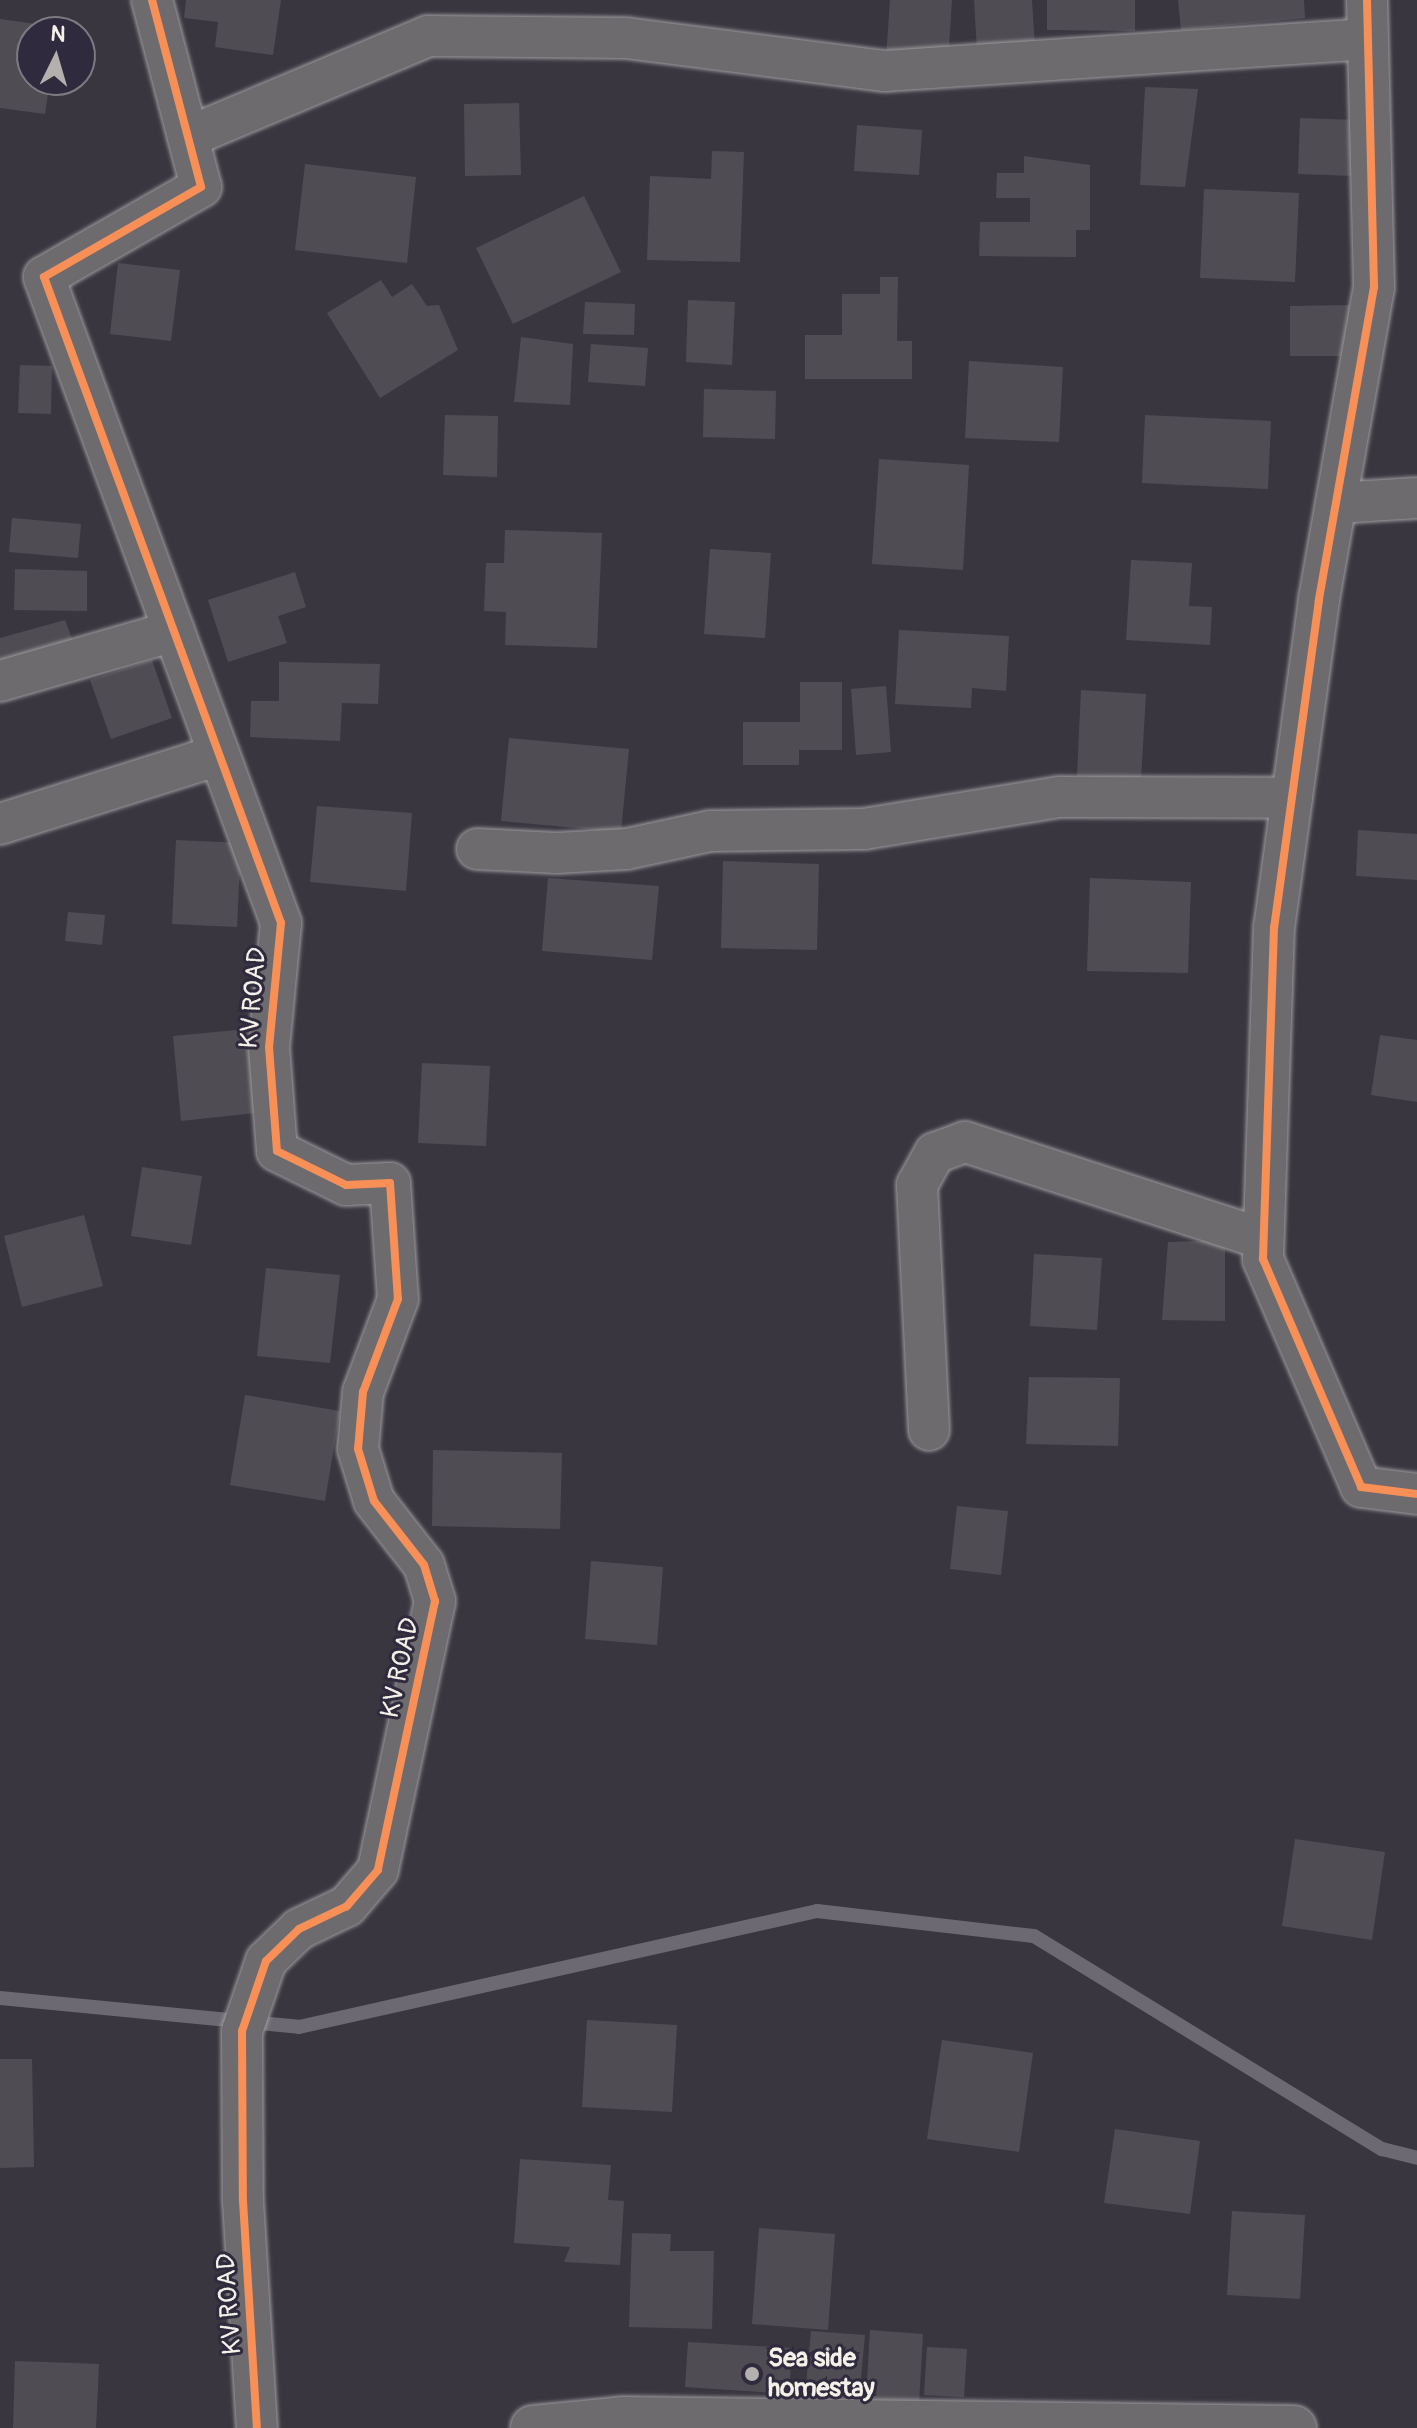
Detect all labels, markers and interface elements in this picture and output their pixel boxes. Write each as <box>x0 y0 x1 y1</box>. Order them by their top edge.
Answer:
north arrow <box>16 16 96 96</box>
text: N <box>49 19 67 49</box>
street label: KV ROAD <box>234 946 274 1050</box>
street label: KV ROAD <box>375 1615 427 1721</box>
street label: KV ROAD <box>211 2252 249 2356</box>
place label: Sea side homestay <box>768 2343 875 2404</box>
marker: Sea side homestay <box>743 2365 761 2383</box>

